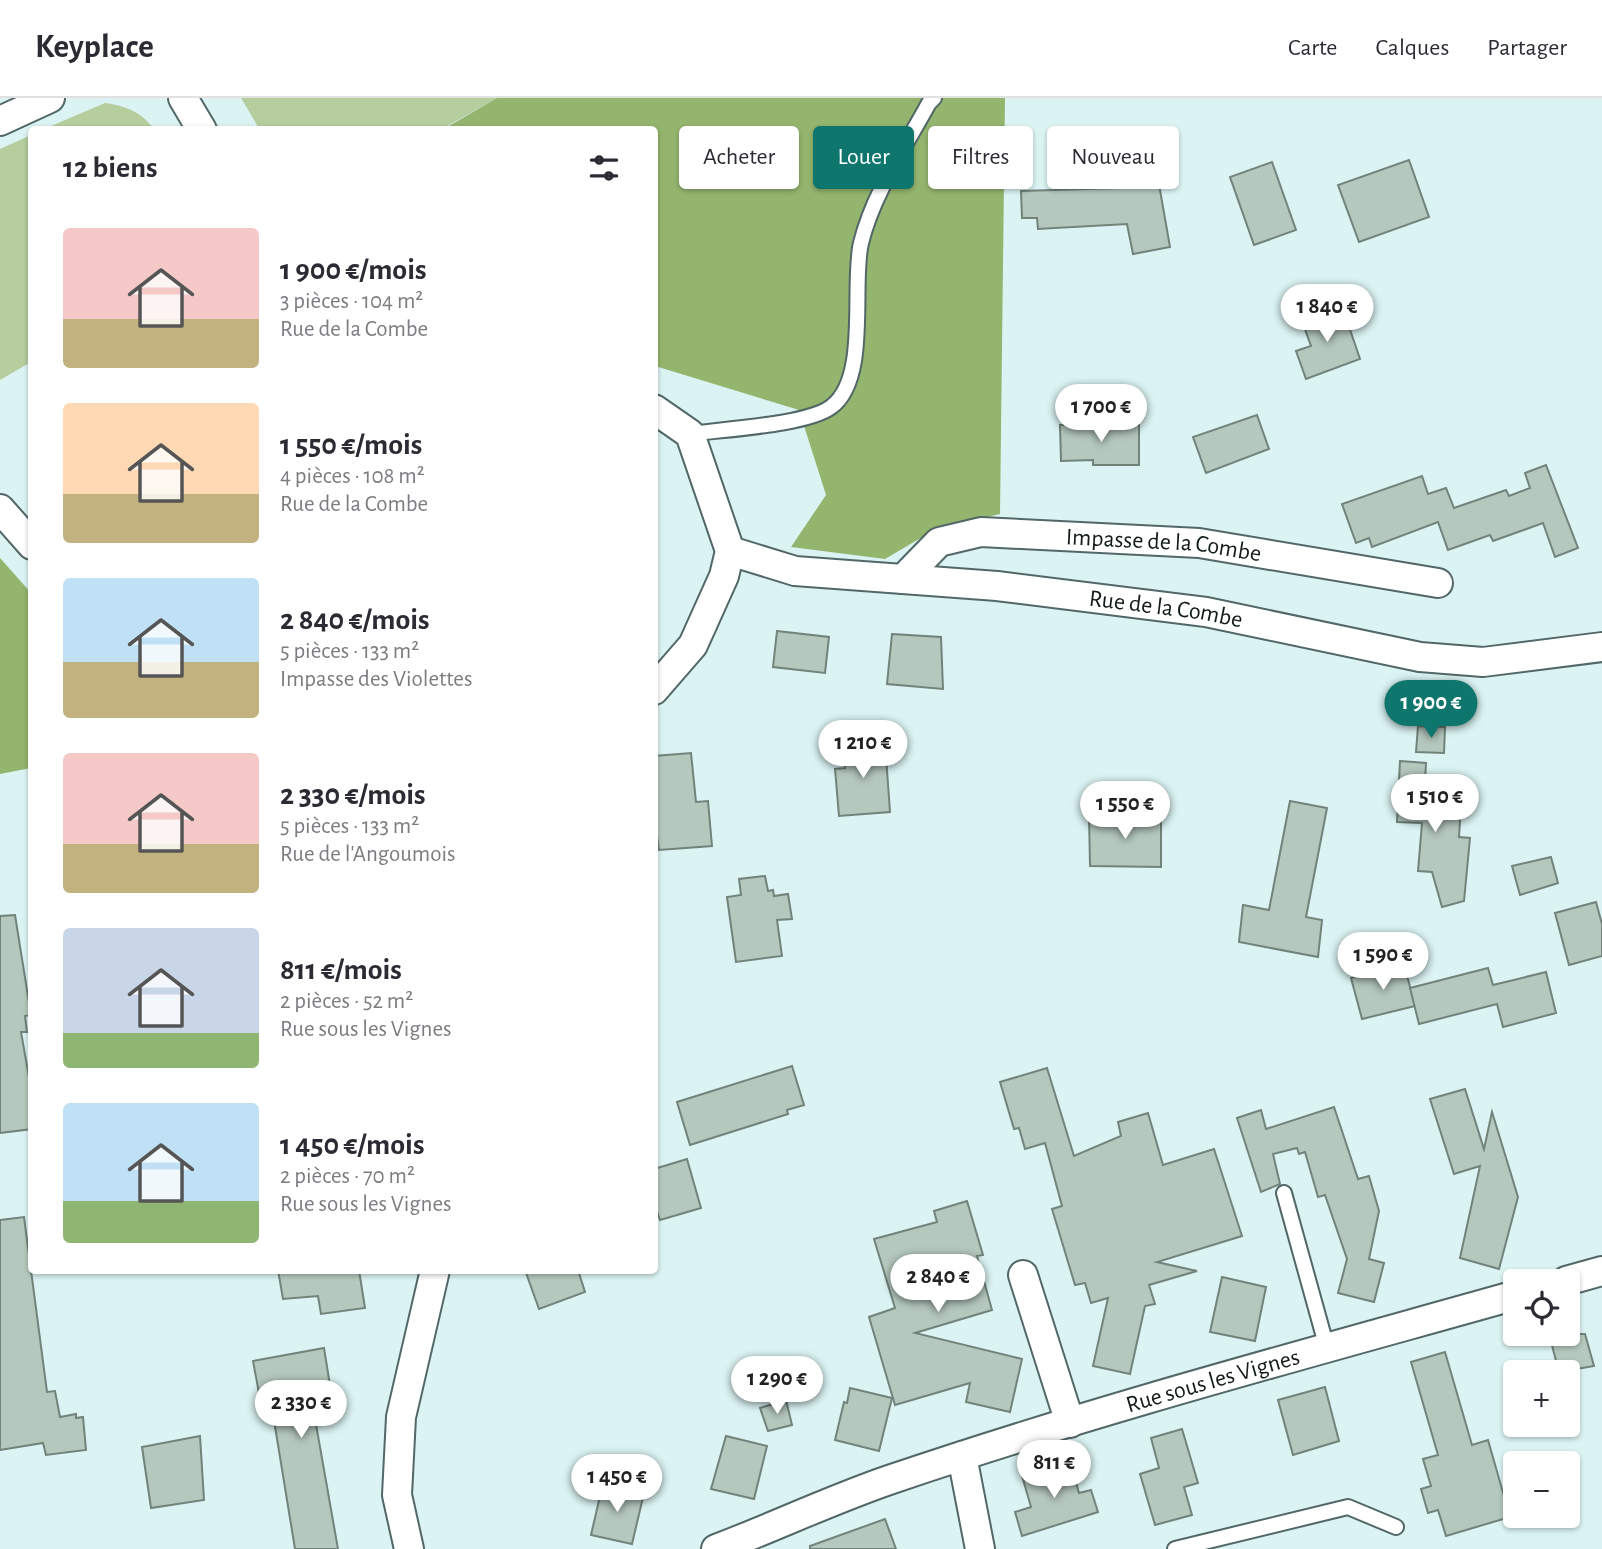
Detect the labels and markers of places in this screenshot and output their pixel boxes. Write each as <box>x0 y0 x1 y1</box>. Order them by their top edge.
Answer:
pin: 1 840 € <box>1262 285 1392 344</box>
pin: 1 700 € <box>1036 384 1166 444</box>
pin: 1 900 € <box>1366 680 1496 740</box>
pin: 1 210 € <box>798 720 928 780</box>
pin: 1 510 € <box>1370 774 1500 834</box>
pin: 1 550 € <box>1060 782 1190 841</box>
pin: 1 590 € <box>1318 932 1448 992</box>
pin: 2 840 € <box>873 1254 1003 1314</box>
pin: 1 290 € <box>712 1356 842 1416</box>
pin: 2 330 € <box>236 1380 366 1440</box>
pin: 811 € <box>1005 1440 1103 1500</box>
pin: 1 450 € <box>552 1454 682 1514</box>

